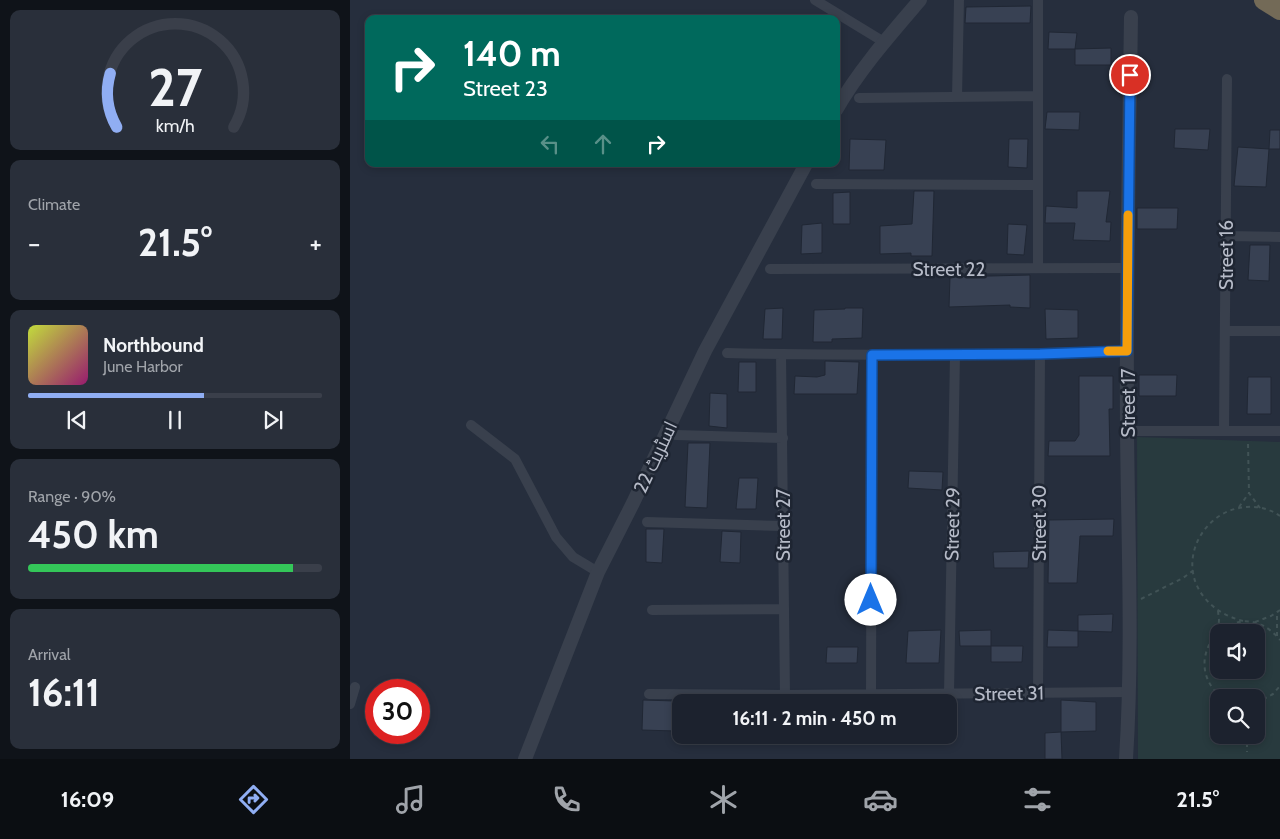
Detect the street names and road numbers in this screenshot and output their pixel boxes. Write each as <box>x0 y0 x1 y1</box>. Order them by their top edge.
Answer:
street label: Street 16 <box>1215 220 1238 290</box>
street label: Street 22 <box>912 258 986 281</box>
street label: Street 17 <box>1117 368 1140 437</box>
street label: اسٹریٹ 22 <box>629 418 682 497</box>
street label: Street 30 <box>1028 485 1051 561</box>
street label: Street 29 <box>940 487 965 561</box>
street label: Street 27 <box>772 488 795 561</box>
street label: Street 31 <box>974 681 1044 706</box>

